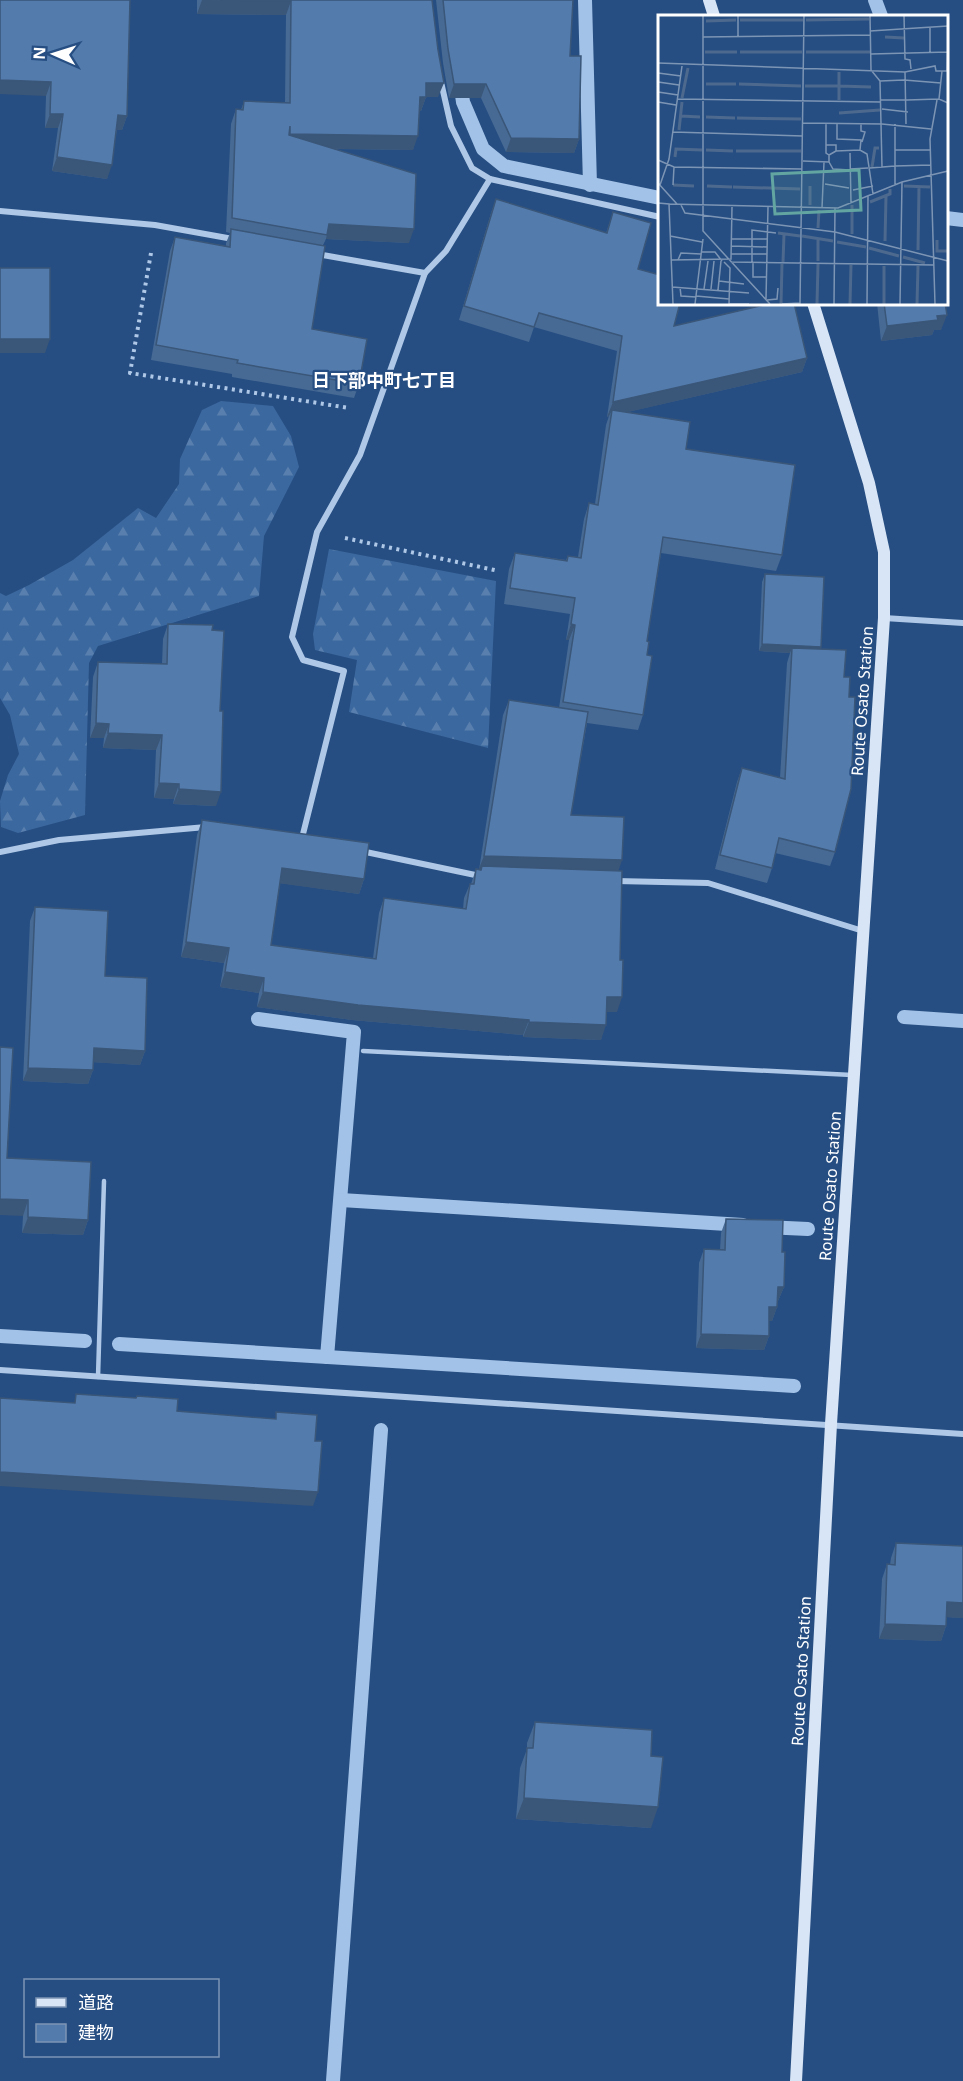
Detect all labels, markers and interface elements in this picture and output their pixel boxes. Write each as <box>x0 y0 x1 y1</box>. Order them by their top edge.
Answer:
inset map <box>658 15 948 304</box>
north arrow <box>24 24 84 84</box>
text: N <box>28 46 50 60</box>
district label: 日下部中町七丁目 <box>312 368 456 392</box>
street label: Route Osato Station <box>846 625 878 777</box>
street label: Route Osato Station <box>814 1110 846 1262</box>
street label: Route Osato Station <box>786 1595 816 1747</box>
legend <box>24 1979 219 2057</box>
text: 道路 <box>78 1990 114 2014</box>
text: 建物 <box>78 2020 114 2044</box>

